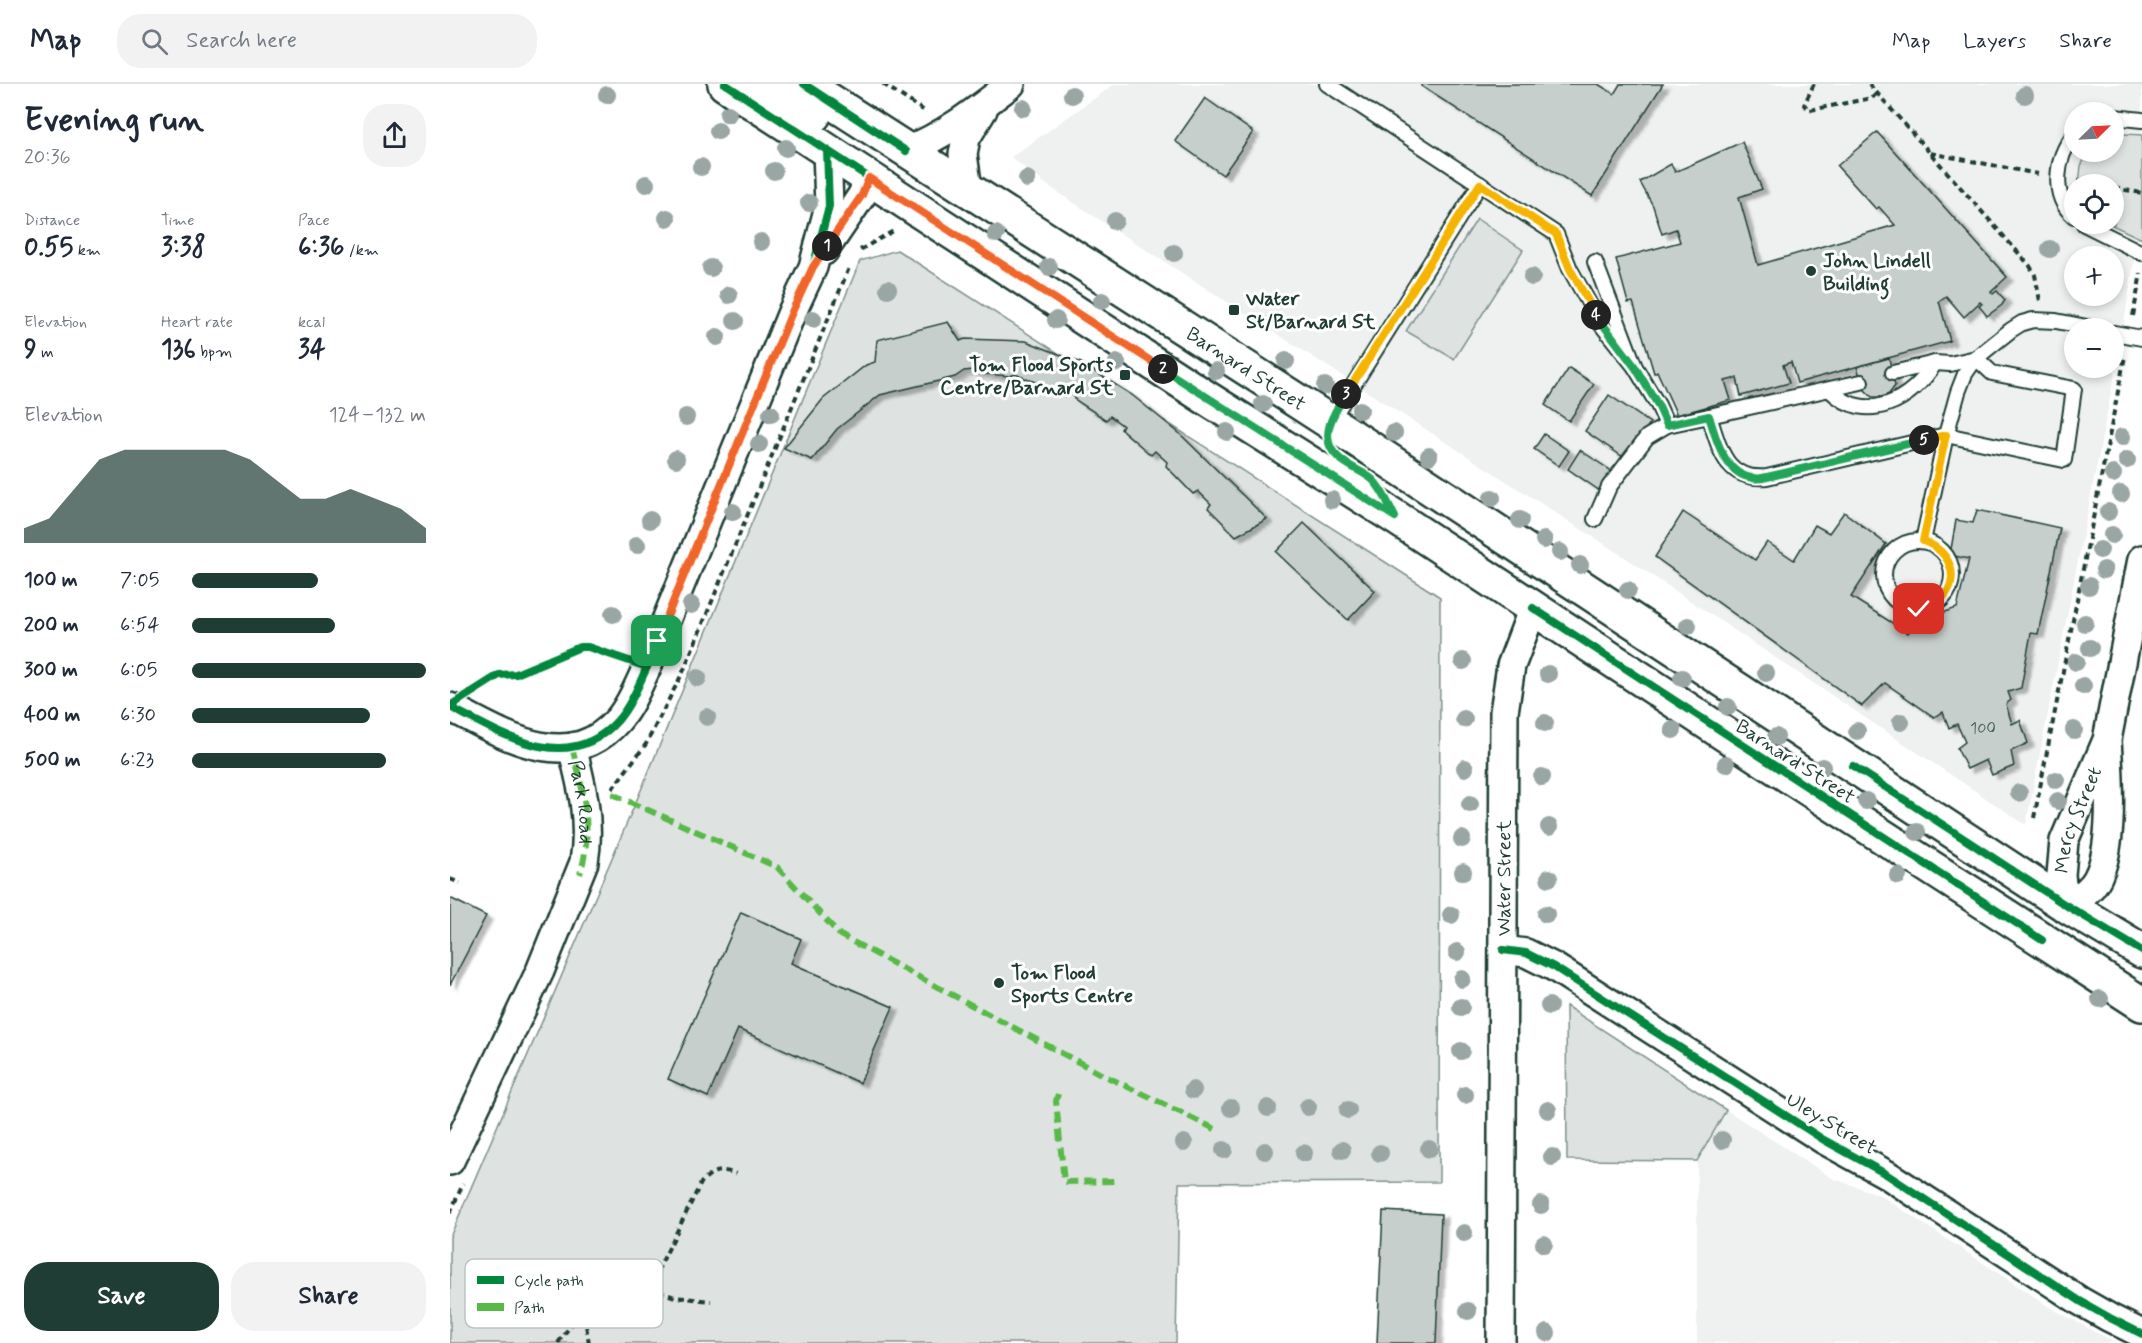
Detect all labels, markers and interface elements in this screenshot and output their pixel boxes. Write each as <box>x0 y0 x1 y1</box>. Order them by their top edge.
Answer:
search box <box>117 14 537 68</box>
text: Map <box>30 23 81 60</box>
icon: search <box>138 25 171 58</box>
text: Search here <box>186 27 297 55</box>
text: Map <box>1892 27 1930 55</box>
text: Layers <box>1963 27 2026 55</box>
text: Share <box>2059 27 2112 55</box>
text: Evening run <box>24 99 204 143</box>
north arrow <box>2064 102 2124 162</box>
map controls <box>2064 102 2124 378</box>
button: share <box>363 104 426 167</box>
text: 20:36 <box>24 144 71 171</box>
button: locate <box>2064 174 2124 234</box>
text: Distance <box>24 210 80 231</box>
text: Time <box>161 210 195 231</box>
text: Pace <box>298 210 330 231</box>
text: 0.55 <box>24 231 73 265</box>
text: 3:38 <box>161 231 206 265</box>
text: 6:36 <box>298 231 344 265</box>
pin: 1 <box>812 231 842 261</box>
text: 1 <box>823 235 831 256</box>
text: km <box>73 240 101 261</box>
text: /km <box>344 240 379 261</box>
button: + <box>2064 246 2124 306</box>
place label: John Lindell Building <box>1823 248 1931 300</box>
marker: John Lindell Building <box>1804 264 1818 278</box>
place label: Water St/Barnard St <box>1245 286 1377 336</box>
pin: 4 <box>1581 300 1611 330</box>
marker: Water St/Barnard St <box>1227 303 1241 317</box>
text: 4 <box>1591 304 1601 325</box>
text: Elevation <box>24 312 87 333</box>
text: Heart rate <box>161 312 233 333</box>
text: kcal <box>298 312 325 333</box>
button: − <box>2064 318 2124 378</box>
street label: Barnard Street <box>1181 321 1311 418</box>
text: 9 <box>24 333 37 367</box>
text: 136 <box>161 333 196 367</box>
text: 34 <box>298 333 326 367</box>
text: m <box>37 342 54 363</box>
text: bpm <box>196 342 232 363</box>
place label: Tom Flood Sports Centre/Barnard St <box>940 352 1114 402</box>
pin: 2 <box>1148 354 1178 384</box>
text: 2 <box>1159 358 1167 379</box>
marker: Tom Flood Sports Centre/Barnard St <box>1118 368 1132 382</box>
pin: 3 <box>1331 379 1361 409</box>
text: 3 <box>1342 383 1350 404</box>
text: Elevation <box>24 402 103 429</box>
text: 124–132 m <box>329 402 426 429</box>
pin: 5 <box>1909 425 1939 455</box>
text: 5 <box>1919 429 1929 450</box>
text: 100 m <box>24 567 78 594</box>
text: 7:05 <box>120 567 159 594</box>
pin <box>1893 583 1944 634</box>
icon: check <box>1902 592 1935 625</box>
text: 200 m <box>24 612 79 639</box>
text: 6:54 <box>120 612 160 639</box>
pin <box>631 615 682 666</box>
icon: arrive <box>640 624 673 657</box>
text: 300 m <box>24 657 78 684</box>
text: 6:05 <box>120 657 157 684</box>
text: 400 m <box>24 702 80 729</box>
text: 6:30 <box>120 702 156 729</box>
street label: Barnard Street <box>1730 714 1860 811</box>
house number: 100 <box>1970 718 1996 739</box>
text: 500 m <box>24 747 81 774</box>
text: 6:23 <box>120 747 154 774</box>
street label: Park Road <box>561 757 599 845</box>
street label: Mercy Street <box>2049 763 2109 874</box>
street label: Water Street <box>1491 820 1518 936</box>
place label: Tom Flood Sports Centre <box>1011 960 1133 1010</box>
marker: Tom Flood Sports Centre <box>992 976 1006 990</box>
street label: Uley Street <box>1781 1087 1882 1162</box>
legend <box>465 1259 663 1328</box>
button: Save <box>24 1262 219 1331</box>
button: Share <box>231 1262 426 1331</box>
text: Cycle path <box>514 1271 584 1292</box>
text: Path <box>514 1298 545 1319</box>

